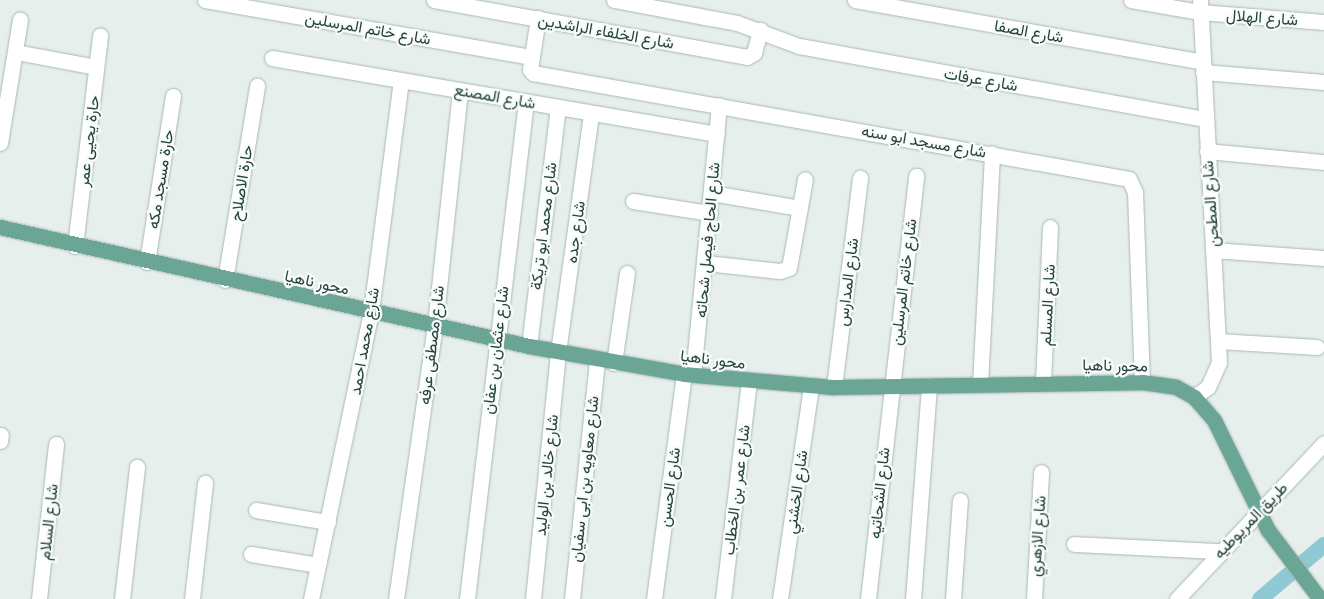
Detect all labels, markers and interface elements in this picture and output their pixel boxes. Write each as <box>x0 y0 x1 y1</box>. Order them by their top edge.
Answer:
street label: شارع الهلال <box>1225 5 1299 29</box>
street label: شارع خاتم المرسلين <box>304 7 432 49</box>
street label: شارع الخلفاء الراشدين <box>537 10 675 52</box>
street label: شارع الصفا <box>993 15 1065 47</box>
street label: شارع عرفات <box>943 63 1019 95</box>
street label: شارع المصنع <box>453 79 537 113</box>
street label: حارة يحيى عمر <box>73 94 103 188</box>
street label: شارع مسجد ابو سنه <box>860 121 988 161</box>
street label: حارة مسجد مكه <box>143 128 177 230</box>
street label: حارة الاصلاح <box>226 144 256 222</box>
street label: شارع المطحن <box>1197 160 1223 248</box>
street label: شارع محمد ابو تريكة <box>526 161 560 291</box>
street label: شارع الحاج فيصل شحاته <box>691 161 723 319</box>
street label: شارع جده <box>561 200 589 264</box>
street label: شارع خاتم المرسلين <box>886 218 920 346</box>
street label: شارع المدارس <box>832 237 862 327</box>
street label: شارع المسلم <box>1035 264 1059 346</box>
street label: محور ناهيا <box>283 266 351 298</box>
street label: شارع مصطفى عرفه <box>414 284 448 406</box>
street label: شارع عثمان بن عفان <box>478 285 512 415</box>
street label: شارع محمد احمد <box>345 286 383 396</box>
street label: محور ناهيا <box>679 345 747 373</box>
street label: محور ناهيا <box>1082 355 1148 375</box>
street label: شارع معاويه بن ابى سفيان <box>566 395 602 563</box>
street label: شارع خالد بن الوليد <box>530 413 562 537</box>
street label: شارع عمر بن الخطاب <box>718 424 754 556</box>
street label: شارع الحسن <box>654 446 684 528</box>
street label: شارع الشحاتيه <box>865 446 893 540</box>
street label: شارع الخشني <box>781 449 811 535</box>
street label: طريق المريوطيه <box>1209 478 1291 562</box>
street label: شارع السلام <box>34 483 62 561</box>
street label: شارع الازهري <box>1025 495 1049 577</box>

